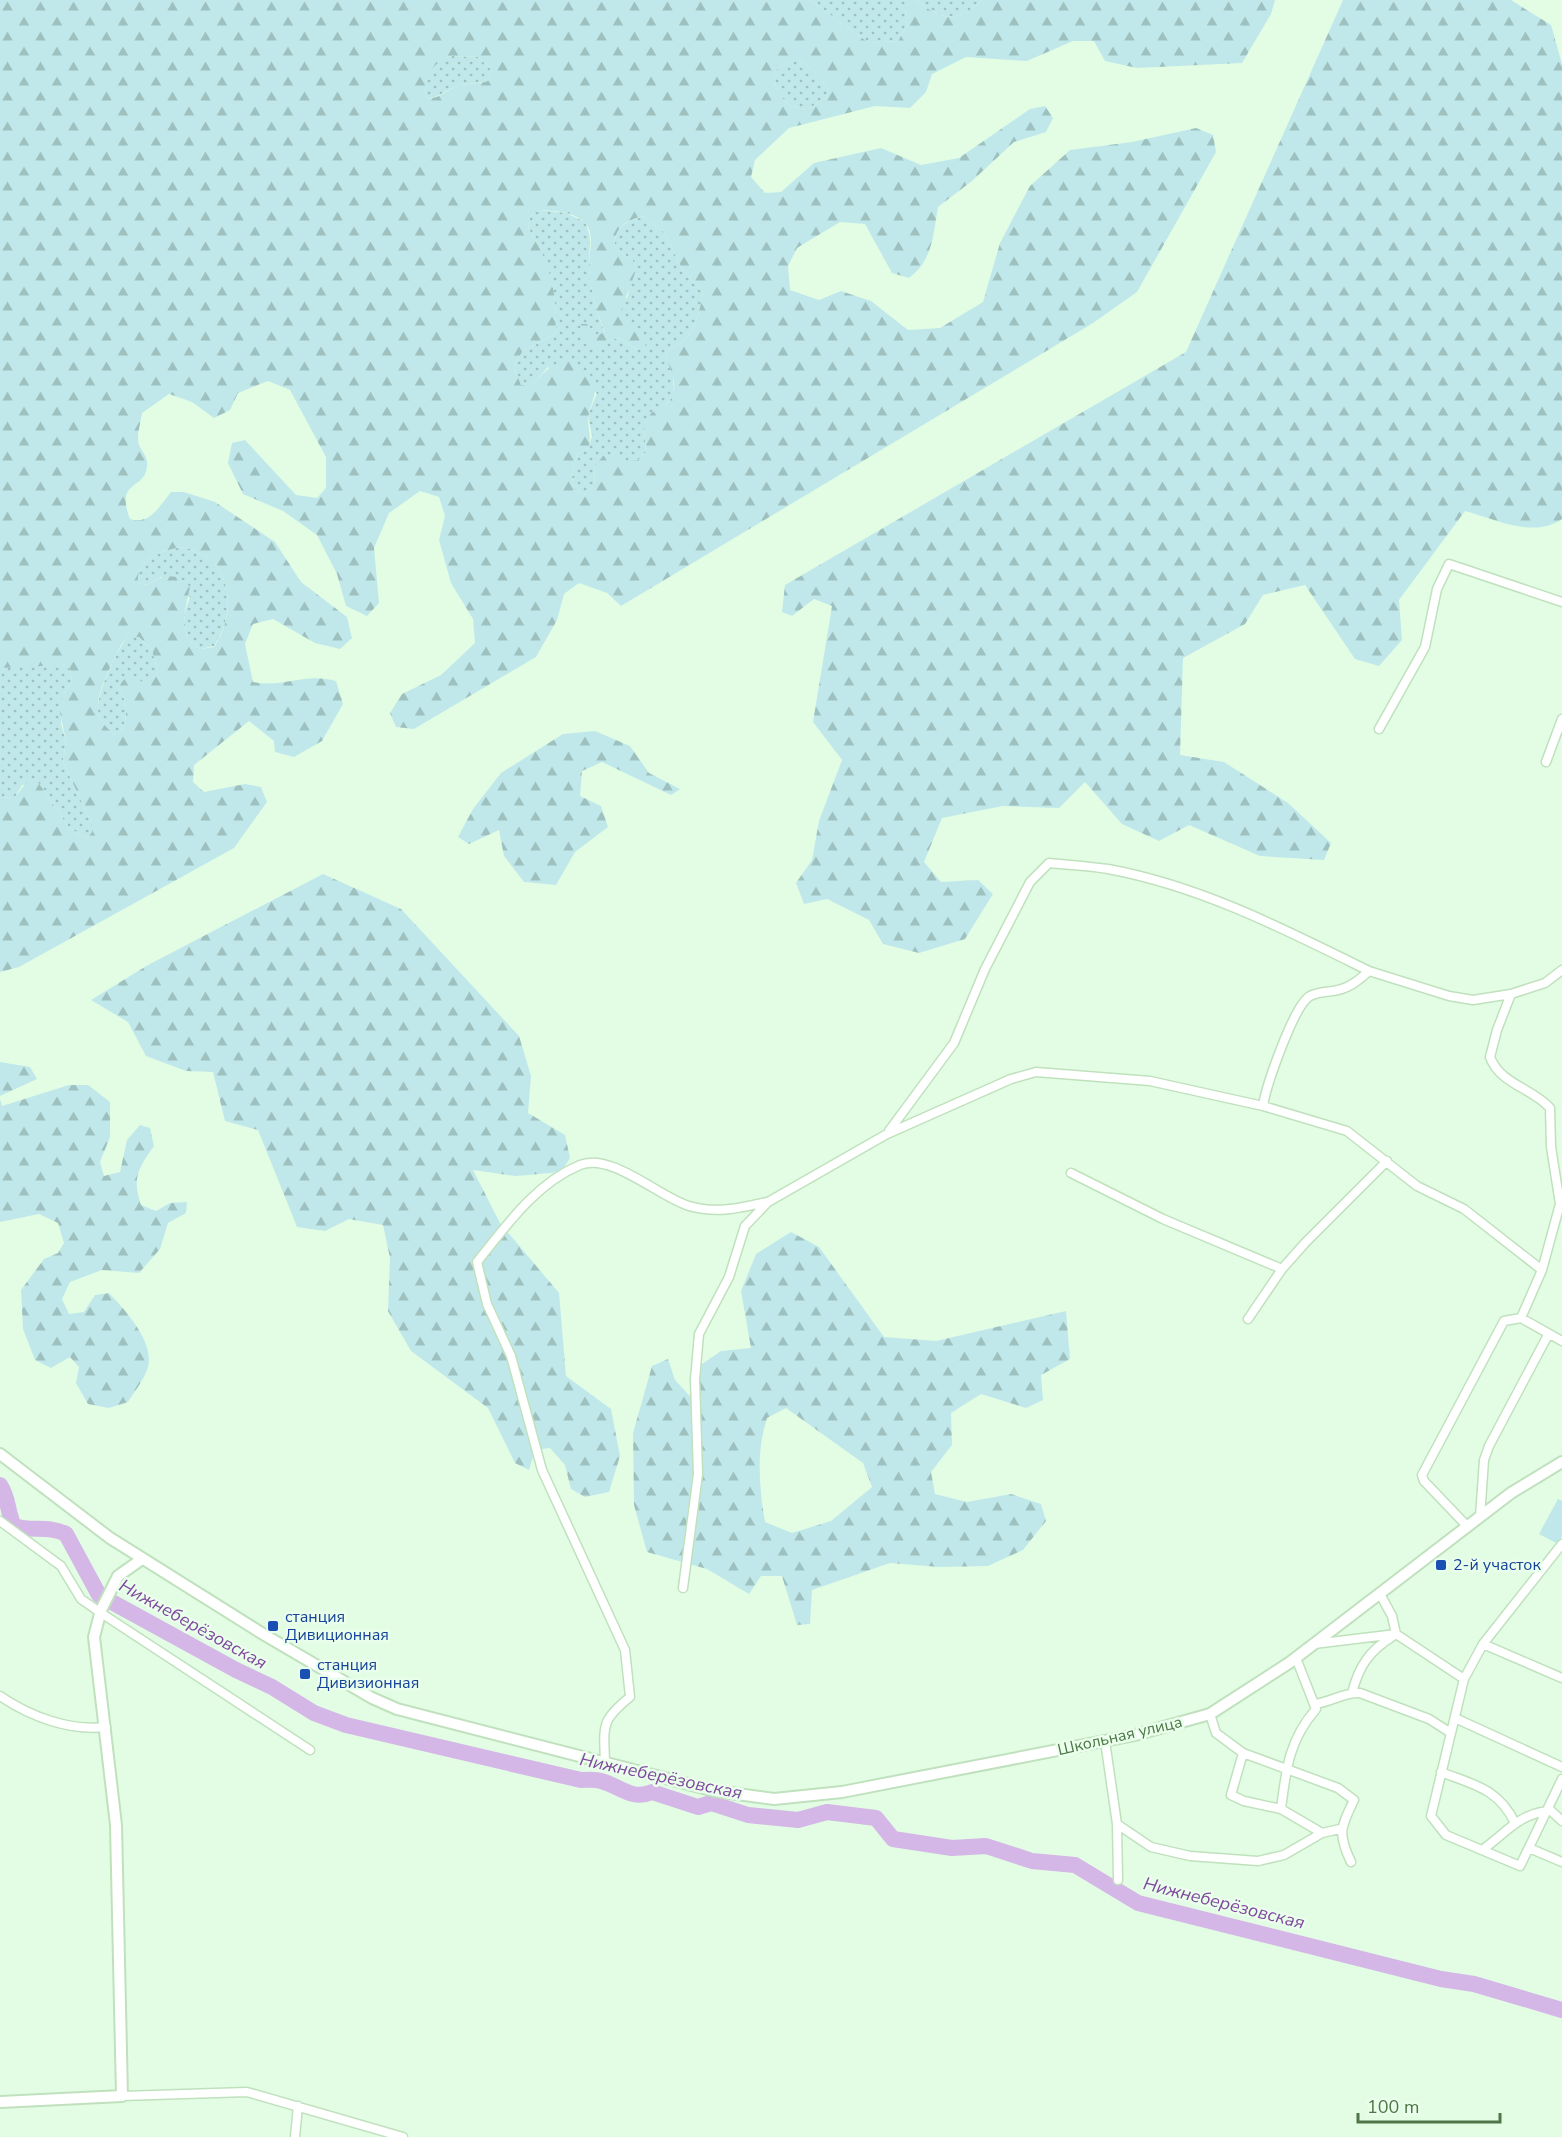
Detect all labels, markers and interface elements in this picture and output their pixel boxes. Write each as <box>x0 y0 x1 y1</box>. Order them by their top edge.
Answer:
place label: 2-й участок <box>1453 1554 1541 1576</box>
marker: 2-й участок <box>1434 1558 1448 1572</box>
water label: Нижнеберёзовская <box>115 1573 271 1675</box>
place label: станция Дивиционная <box>285 1606 389 1646</box>
marker: станция Дивиционная <box>266 1619 280 1633</box>
place label: станция Дивизионная <box>317 1654 419 1694</box>
marker: станция Дивизионная <box>298 1667 312 1681</box>
street label: Школьная улица <box>1056 1711 1184 1761</box>
water label: Нижнеберёзовская <box>578 1747 744 1805</box>
water label: Нижнеберёзовская <box>1141 1871 1307 1935</box>
scale bar <box>1358 2086 1500 2124</box>
text: 100 m <box>1367 2095 1419 2119</box>

